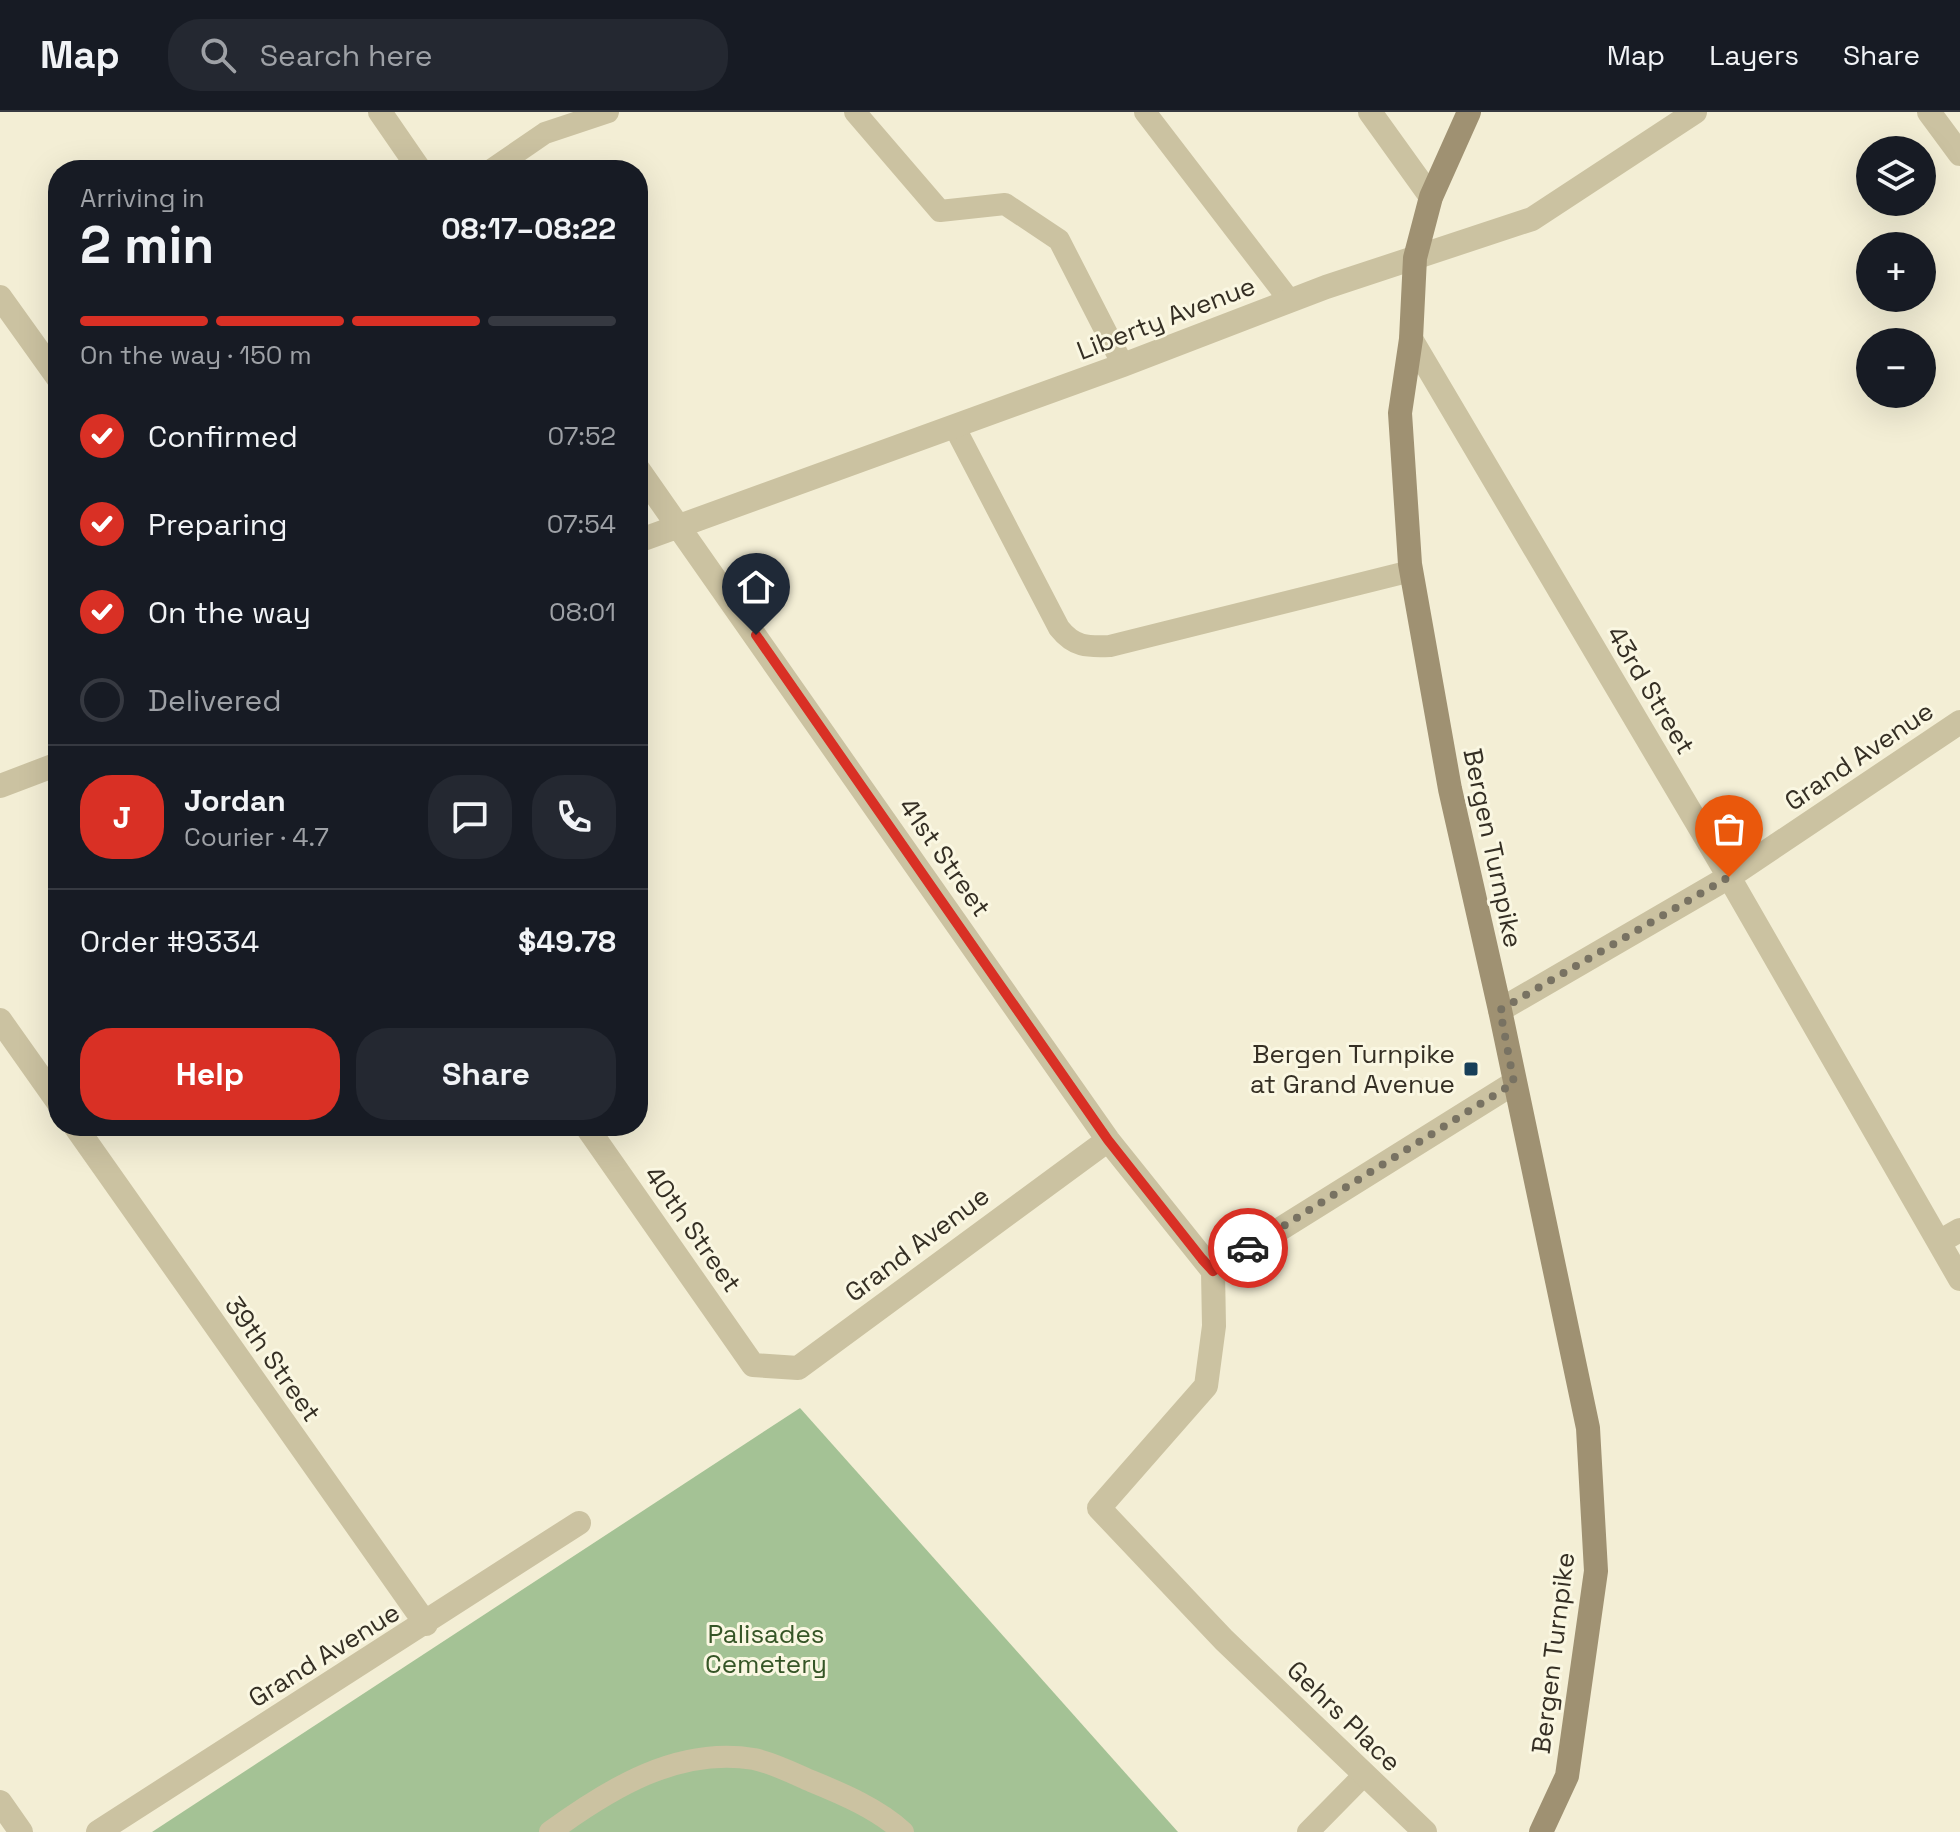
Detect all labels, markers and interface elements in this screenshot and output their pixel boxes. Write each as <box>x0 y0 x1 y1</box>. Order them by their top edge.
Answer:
search box <box>168 19 728 91</box>
text: Map <box>40 31 120 79</box>
icon: search <box>196 33 240 77</box>
text: Search here <box>260 36 433 75</box>
text: Map <box>1607 37 1665 73</box>
text: Layers <box>1709 37 1799 73</box>
text: Share <box>1843 37 1920 73</box>
map controls <box>1856 136 1936 408</box>
button: layers <box>1856 136 1936 216</box>
text: Arriving in <box>80 181 204 215</box>
text: 08:17–08:22 <box>441 209 616 248</box>
text: 2 min <box>80 212 214 278</box>
button: + <box>1856 232 1936 312</box>
street label: Liberty Avenue <box>1072 268 1260 368</box>
button: − <box>1856 328 1936 408</box>
text: On the way · 150 m <box>80 338 312 372</box>
icon: check <box>80 414 124 458</box>
text: Confirmed <box>148 417 298 456</box>
text: 07:52 <box>548 419 616 453</box>
icon: check <box>80 502 124 546</box>
text: Preparing <box>148 505 287 544</box>
text: 07:54 <box>547 507 616 541</box>
pin <box>722 553 790 635</box>
icon: home <box>734 565 778 609</box>
icon: check <box>80 590 124 634</box>
text: On the way <box>148 593 311 632</box>
text: 08:01 <box>549 595 616 629</box>
street label: 43rd Street <box>1599 619 1703 761</box>
text: Delivered <box>148 681 282 720</box>
street label: Grand Avenue <box>1778 694 1940 818</box>
street label: Bergen Turnpike <box>1455 745 1531 951</box>
button: chat <box>428 775 512 859</box>
button: phone <box>532 775 616 859</box>
text: Jordan <box>184 781 286 820</box>
street label: 41st Street <box>892 791 998 923</box>
pin <box>1695 795 1763 877</box>
text: J <box>113 798 131 837</box>
icon: bag <box>1707 807 1751 851</box>
text: Courier · 4.7 <box>184 820 329 854</box>
text: Order #9334 <box>80 922 259 961</box>
text: $49.78 <box>518 922 616 961</box>
button: Help <box>80 1028 340 1120</box>
button: Share <box>356 1028 616 1120</box>
place label: Bergen Turnpike at Grand Avenue <box>1250 1037 1455 1101</box>
marker: Bergen Turnpike at Grand Avenue <box>1462 1060 1480 1078</box>
street label: 40th Street <box>637 1159 749 1299</box>
street label: Grand Avenue <box>838 1179 996 1309</box>
courier <box>1208 1208 1288 1288</box>
icon: car <box>1226 1226 1270 1270</box>
street label: 39th Street <box>217 1290 329 1428</box>
street label: Bergen Turnpike <box>1524 1550 1582 1756</box>
street label: Grand Avenue <box>242 1595 406 1715</box>
park label: Palisades Cemetery <box>705 1617 827 1681</box>
street label: Gehrs Place <box>1280 1653 1408 1779</box>

